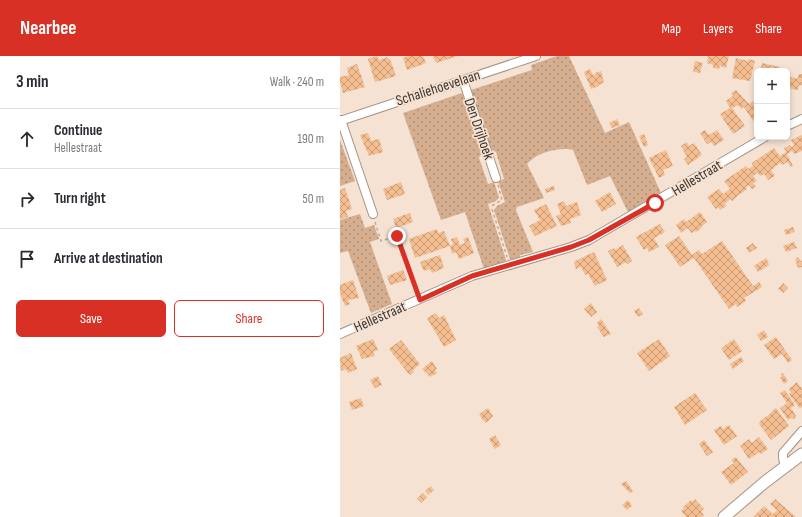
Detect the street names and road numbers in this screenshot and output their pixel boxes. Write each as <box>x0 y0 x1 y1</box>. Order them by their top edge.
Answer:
street label: Schaliehoevelaan <box>393 65 483 111</box>
street label: Den Drijhoek <box>460 96 498 163</box>
street label: Hellestraat <box>668 155 726 200</box>
street label: Hellestraat <box>351 297 410 337</box>

